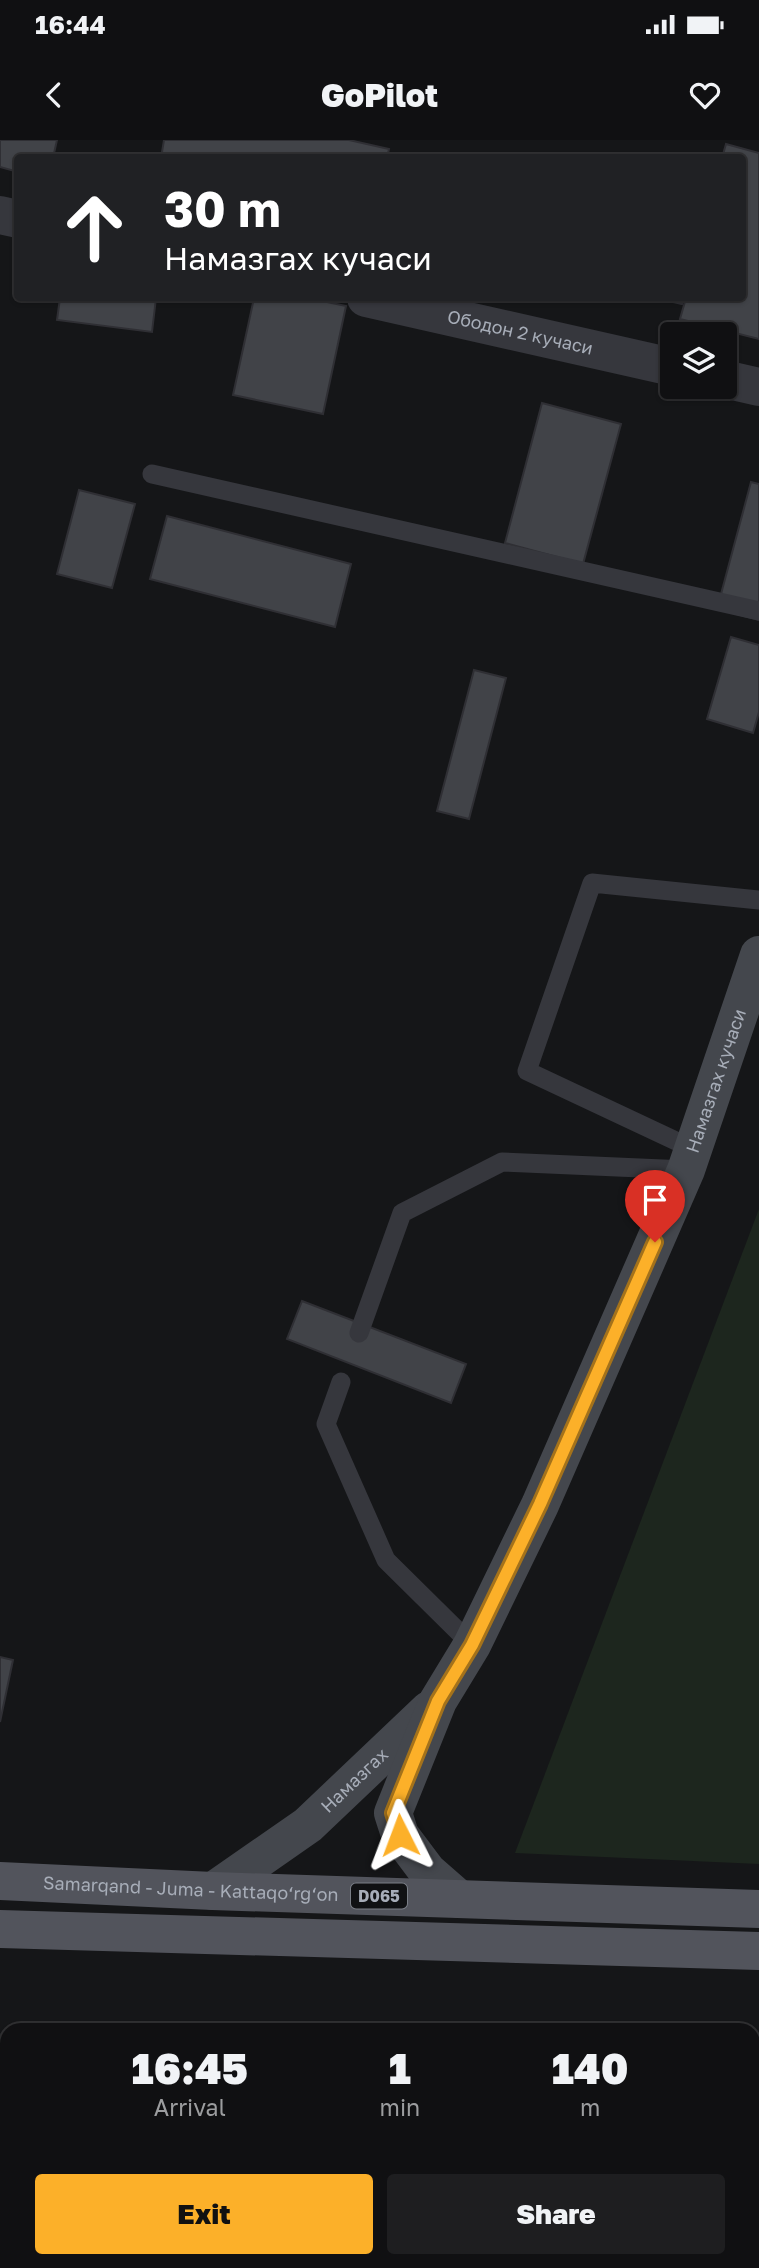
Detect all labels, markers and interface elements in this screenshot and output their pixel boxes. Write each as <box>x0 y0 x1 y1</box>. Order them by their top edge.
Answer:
text: 16:44 <box>35 9 106 40</box>
icon: back <box>35 76 73 114</box>
text: GoPilot <box>321 76 438 114</box>
icon: heart <box>686 76 724 114</box>
text: 30 m <box>164 179 281 238</box>
icon: ahead <box>49 182 140 273</box>
text: Намазгах кучаси <box>164 239 432 277</box>
street label: Ободон 2 кучаси <box>445 305 595 359</box>
map controls <box>660 322 737 399</box>
button: layers <box>660 322 737 399</box>
street label: Намазгах кучаси <box>681 1006 750 1155</box>
pin <box>625 1170 685 1242</box>
icon: arrive <box>636 1181 674 1219</box>
street label: Намазгах <box>316 1743 392 1817</box>
position arrow <box>363 1798 437 1872</box>
street label: Samarqand - Juma - Kattaqo‘rg‘on <box>43 1871 339 1905</box>
road number: D065 <box>351 1884 407 1908</box>
text: 16:45 <box>132 2043 248 2093</box>
text: 1 <box>389 2043 411 2093</box>
text: 140 <box>552 2043 628 2093</box>
text: Arrival <box>154 2093 226 2121</box>
text: min <box>380 2093 420 2121</box>
text: m <box>580 2093 600 2121</box>
button: Exit <box>35 2174 373 2254</box>
button: Share <box>387 2174 725 2254</box>

